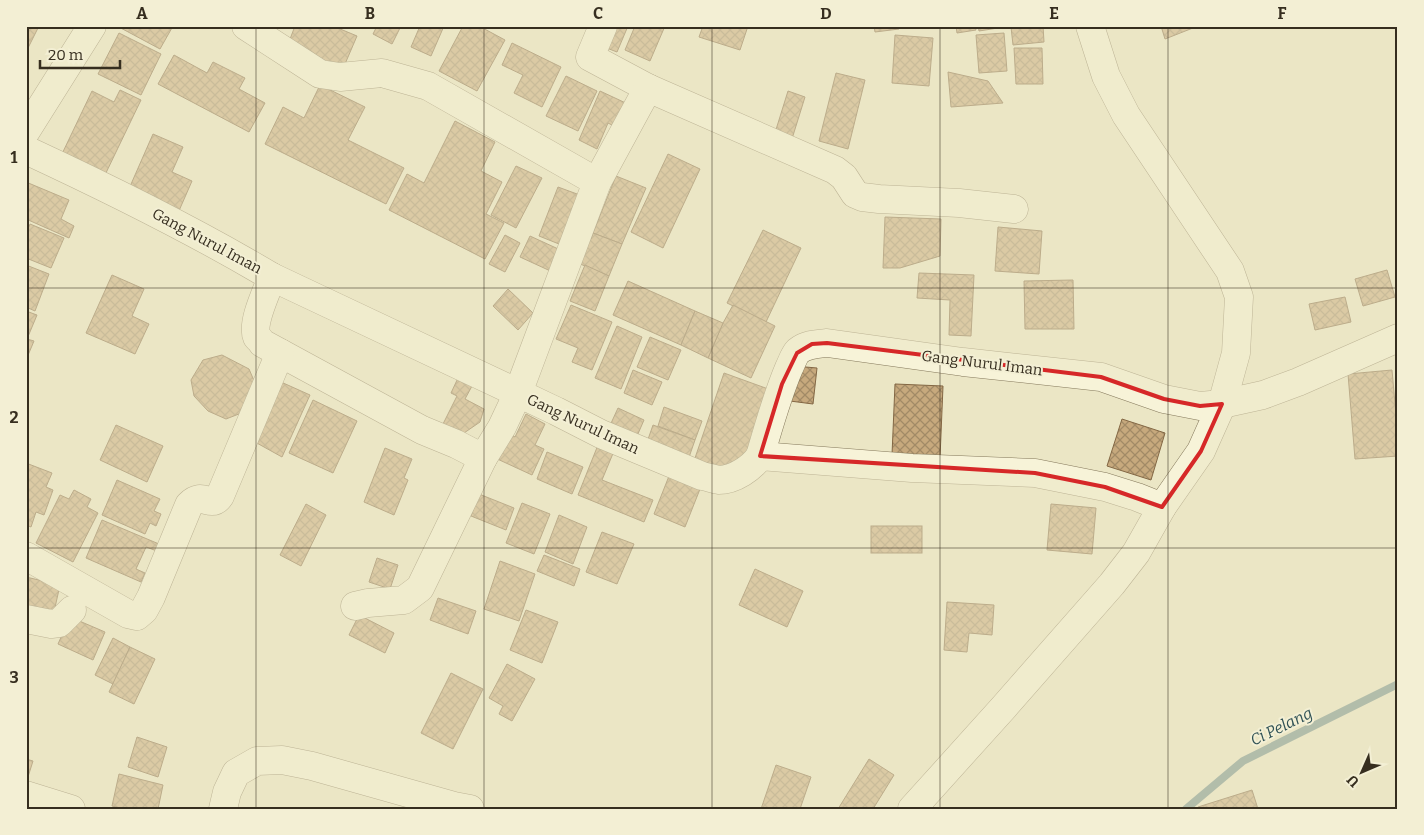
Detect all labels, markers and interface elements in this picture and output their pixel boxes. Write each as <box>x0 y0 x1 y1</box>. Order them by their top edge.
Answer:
text: A <box>136 4 148 23</box>
text: B <box>365 4 375 23</box>
text: C <box>593 4 603 23</box>
text: D <box>820 4 832 23</box>
text: E <box>1049 4 1059 23</box>
text: F <box>1278 4 1287 23</box>
scale bar <box>40 38 120 70</box>
text: 20 m <box>48 46 84 64</box>
text: 1 <box>11 148 18 167</box>
street label: Gang Nurul Iman <box>149 205 265 278</box>
street label: Gang Nurul Iman <box>921 347 1044 379</box>
street label: Gang Nurul Iman <box>524 390 642 458</box>
text: 2 <box>9 408 19 427</box>
text: 3 <box>9 668 19 687</box>
water label: Ci Pelang <box>1247 703 1315 750</box>
north arrow <box>1336 748 1386 798</box>
text: U <box>1343 771 1363 791</box>

